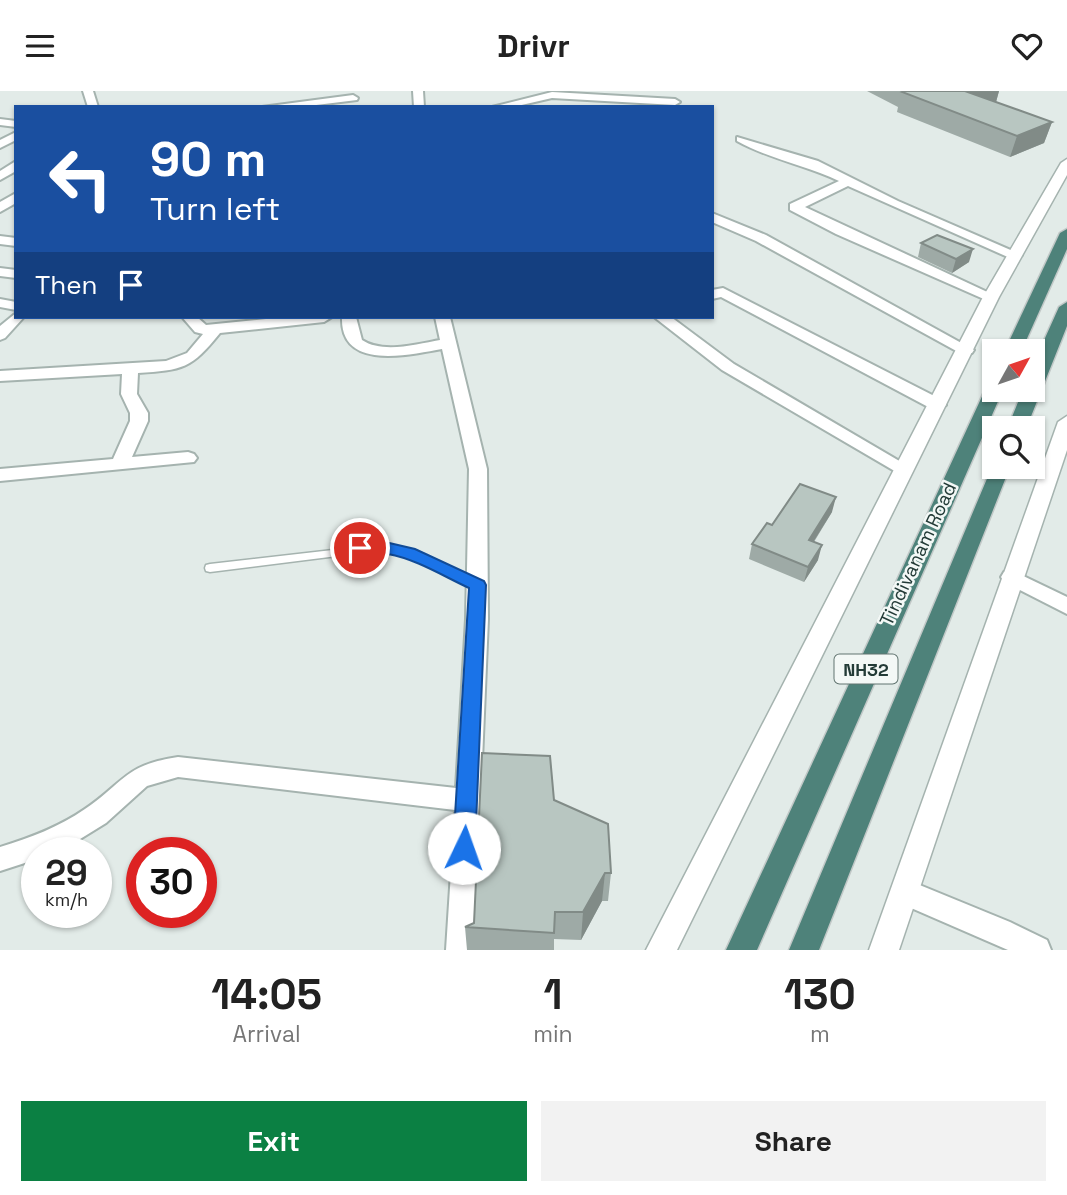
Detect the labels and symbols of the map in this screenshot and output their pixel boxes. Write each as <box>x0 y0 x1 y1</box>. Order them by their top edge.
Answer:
north arrow <box>982 339 1045 403</box>
street label: Tindivanam Road <box>874 478 962 630</box>
pin <box>330 518 390 578</box>
road number: NH32 <box>834 655 898 683</box>
position arrow <box>427 811 501 885</box>
speed limit sign: 30 <box>126 837 217 928</box>

